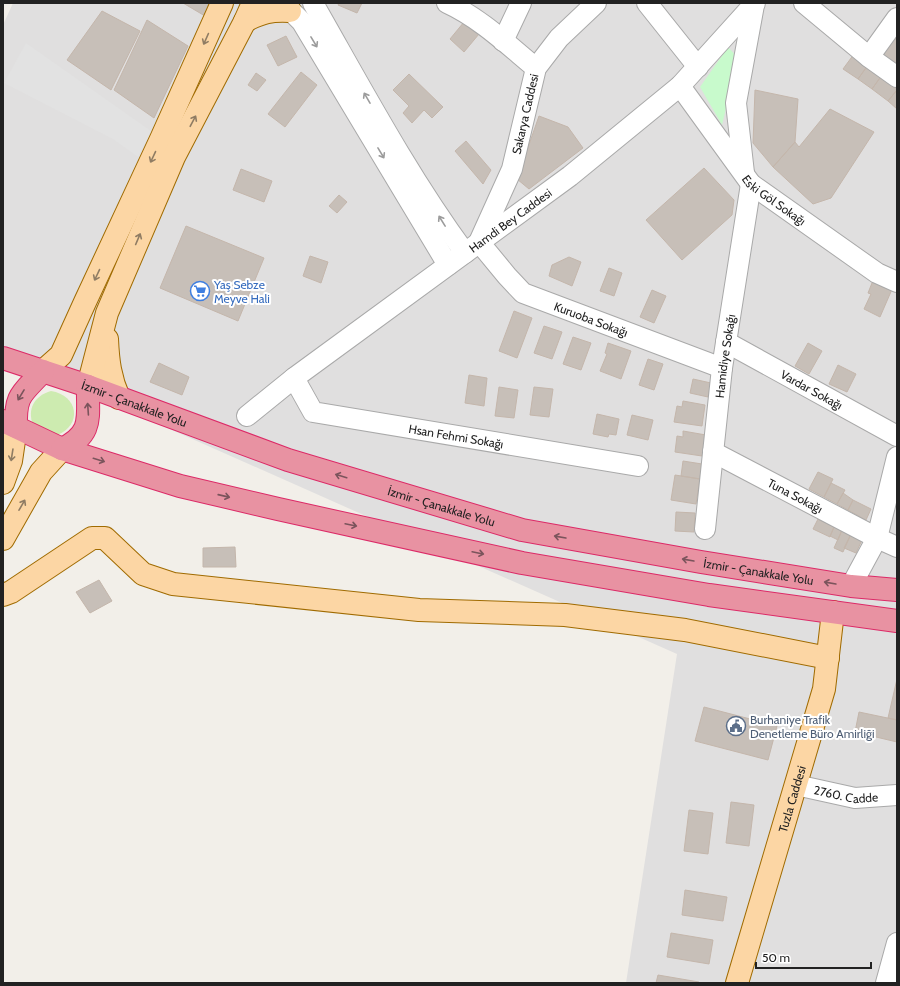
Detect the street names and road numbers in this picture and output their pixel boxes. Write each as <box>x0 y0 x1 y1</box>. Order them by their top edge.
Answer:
street label: Sakarya Caddesi <box>508 72 542 156</box>
street label: Eski Göl Sokağı <box>739 172 809 228</box>
street label: Hamdi Bey Caddesi <box>466 185 554 255</box>
street label: Kuruoba Sokağı <box>552 298 630 339</box>
street label: Hamidiye Sokağı <box>711 313 738 399</box>
street label: Vardar Sokağı <box>778 366 845 412</box>
street label: İzmir - Çanakkale Yolu <box>80 377 189 430</box>
street label: Hsan Fehmi Sokağı <box>408 421 505 451</box>
street label: Tuna Sokağı <box>765 475 825 516</box>
street label: İzmir - Çanakkale Yolu <box>386 483 497 529</box>
street label: İzmir - Çanakkale Yolu <box>702 555 815 587</box>
street label: Tuzla Caddesi <box>775 764 808 834</box>
street label: 2760. Cadde <box>812 782 879 806</box>

